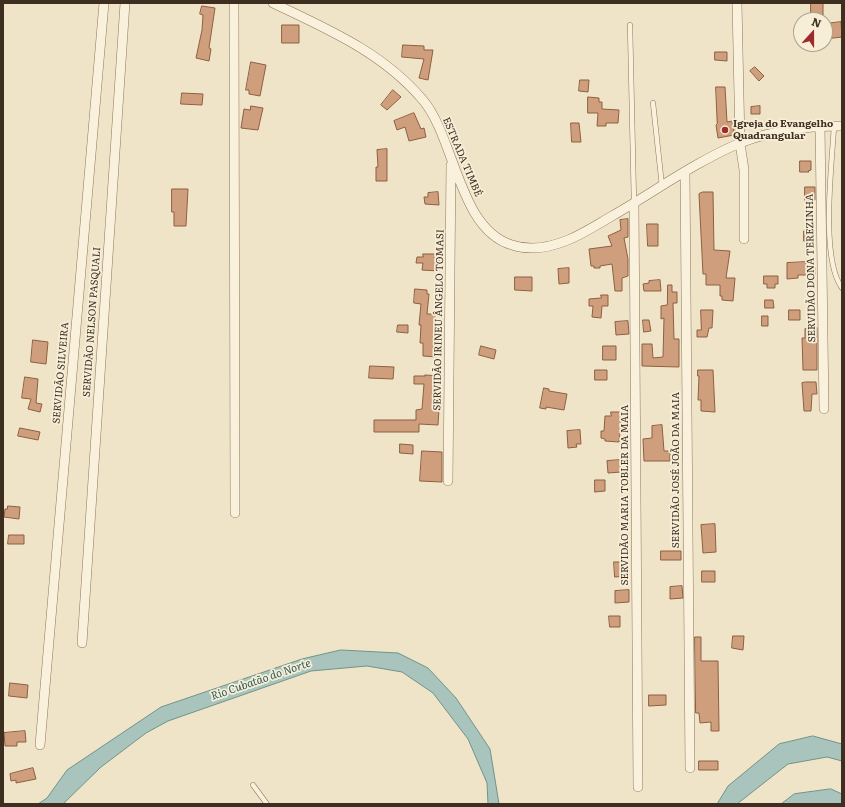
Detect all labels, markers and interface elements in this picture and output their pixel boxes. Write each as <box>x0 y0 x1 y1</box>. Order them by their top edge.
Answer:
north arrow <box>793 12 833 52</box>
text: N <box>810 13 824 31</box>
street label: ESTRADA TIMBÉ <box>440 115 484 199</box>
place label: Igreja do Evangelho Quadrangular <box>733 118 833 142</box>
marker: Igreja do Evangelho Quadrangular <box>720 125 730 135</box>
street label: SERVIDÃO DONA TEREZINHA <box>804 194 818 342</box>
street label: SERVIDÃO IRINEU ÂNGELO TOMASI <box>431 229 447 411</box>
street label: SERVIDÃO NELSON PASQUALI <box>81 247 103 397</box>
street label: SERVIDÃO SILVEIRA <box>51 322 71 424</box>
street label: SERVIDÃO JOSÉ JOÃO DA MAIA <box>670 392 682 548</box>
street label: SERVIDÃO MARIA TOBLER DA MAIA <box>619 405 631 585</box>
water label: Rio Cubatão do Norte <box>209 657 313 703</box>

